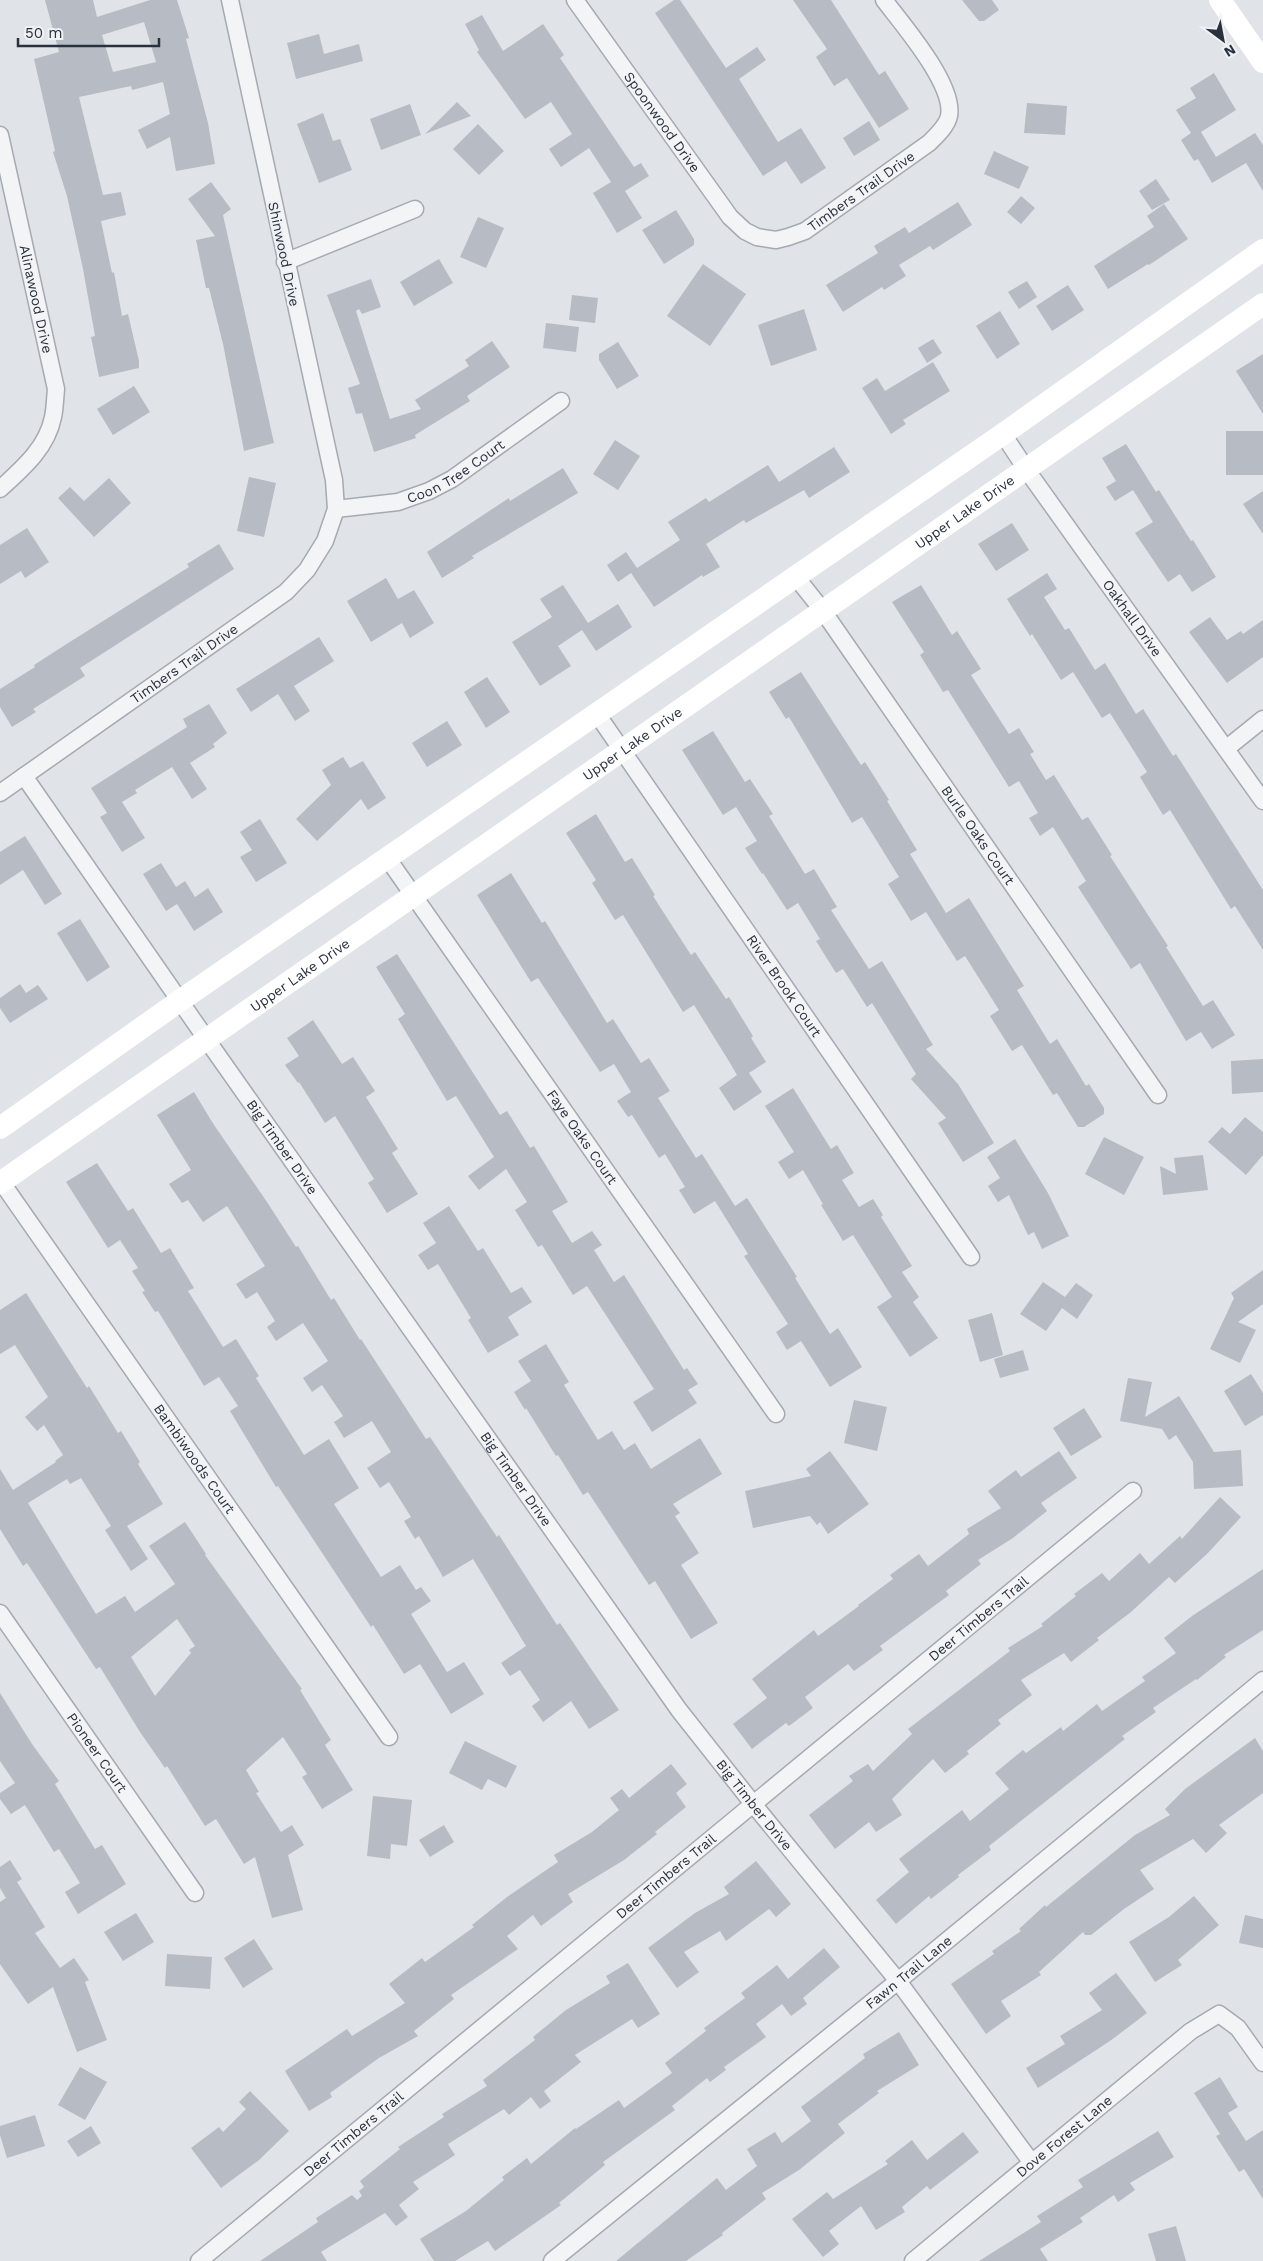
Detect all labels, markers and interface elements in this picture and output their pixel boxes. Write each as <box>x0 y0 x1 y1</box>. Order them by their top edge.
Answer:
scale bar <box>18 15 159 47</box>
north arrow <box>1198 15 1248 65</box>
text: 50 m <box>25 24 62 42</box>
text: N <box>1221 41 1239 61</box>
street label: Spoonwood Drive <box>621 69 704 175</box>
street label: Timbers Trail Drive <box>804 148 918 235</box>
street label: Shinwood Drive <box>265 200 303 308</box>
street label: Alinawood Drive <box>16 243 56 355</box>
street label: Coon Tree Court <box>405 436 508 506</box>
street label: Upper Lake Drive <box>912 472 1017 552</box>
street label: Oakhall Drive <box>1100 576 1165 660</box>
street label: Timbers Trail Drive <box>127 620 241 707</box>
street label: Upper Lake Drive <box>580 703 685 784</box>
street label: Burle Oaks Court <box>938 783 1018 888</box>
street label: River Brook Court <box>743 932 825 1040</box>
street label: Upper Lake Drive <box>247 935 353 1015</box>
street label: Faye Oaks Court <box>544 1086 621 1187</box>
street label: Big Timber Drive <box>244 1097 321 1197</box>
street label: Bambiwoods Court <box>151 1401 239 1517</box>
street label: Big Timber Drive <box>477 1428 555 1529</box>
street label: Deer Timbers Trail <box>925 1572 1032 1664</box>
street label: Pioneer Court <box>64 1710 131 1796</box>
street label: Big Timber Drive <box>713 1756 796 1854</box>
street label: Deer Timbers Trail <box>613 1830 719 1922</box>
street label: Fawn Trail Lane <box>862 1932 955 2012</box>
street label: Deer Timbers Trail <box>300 2088 407 2180</box>
street label: Dove Forest Lane <box>1013 2092 1115 2180</box>

